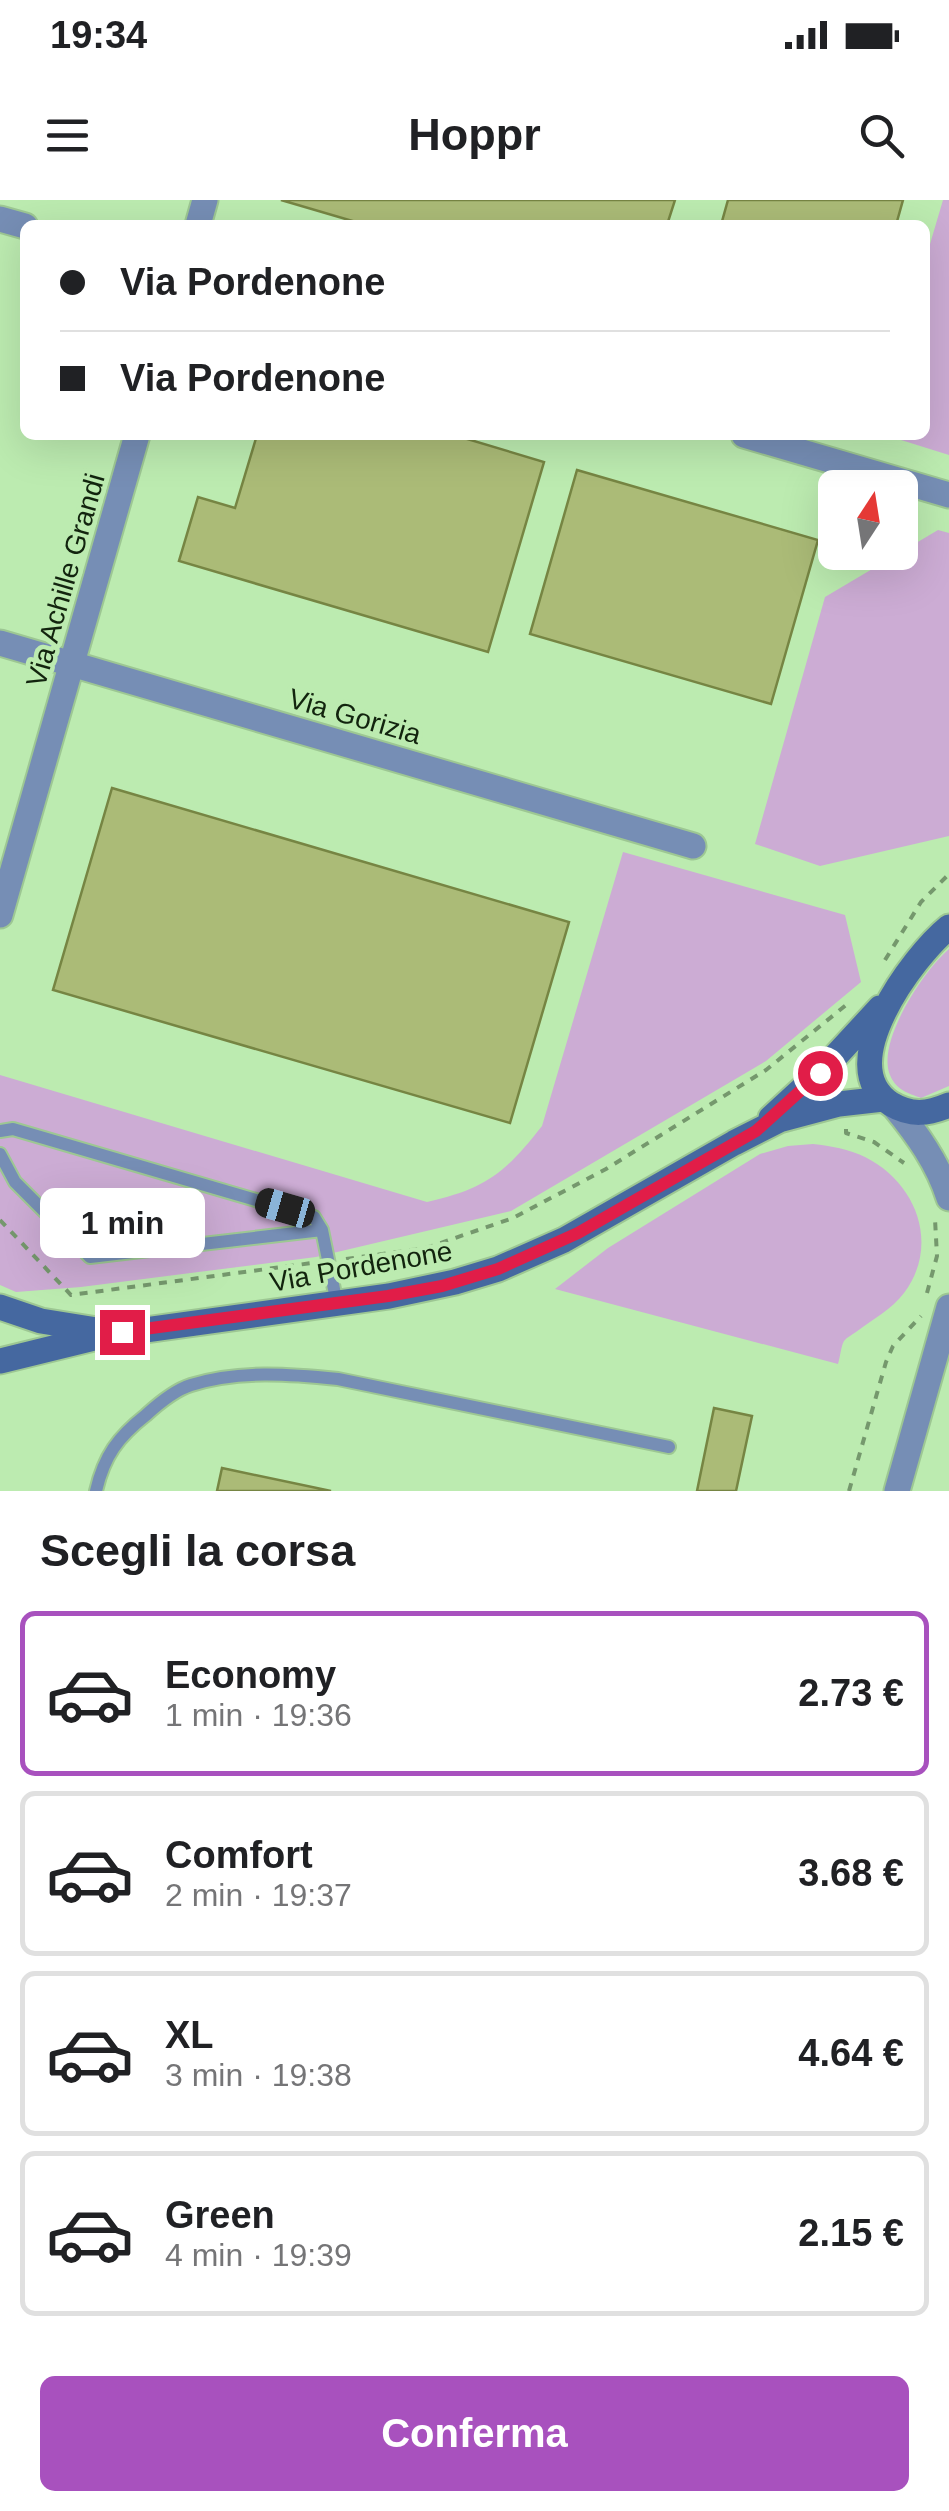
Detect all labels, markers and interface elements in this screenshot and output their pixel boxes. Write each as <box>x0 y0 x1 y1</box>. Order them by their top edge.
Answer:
text: 19:34 <box>50 14 147 56</box>
icon: menu <box>40 108 95 163</box>
icon: search <box>854 108 909 163</box>
text: Hoppr <box>408 109 541 160</box>
text: Via Pordenone <box>120 261 385 303</box>
text: Via Pordenone <box>120 357 385 399</box>
street label: Via Achille Grandi <box>20 470 111 690</box>
north arrow <box>818 470 918 570</box>
map controls <box>818 470 918 570</box>
street label: Via Gorizia <box>285 683 425 750</box>
route start <box>798 1051 843 1096</box>
car <box>252 1185 318 1231</box>
callout: 1 min <box>39 1187 204 1257</box>
text: 1 min <box>81 1205 164 1241</box>
street label: Via Pordenone <box>267 1235 455 1298</box>
route end <box>100 1310 145 1355</box>
text: Scegli la corsa <box>40 1525 355 1576</box>
icon: car <box>45 1649 135 1739</box>
text: Economy <box>165 1654 336 1696</box>
text: 2.73 € <box>798 1672 904 1714</box>
text: 1 min · 19:36 <box>165 1697 352 1733</box>
icon: car <box>45 1829 135 1919</box>
text: Comfort <box>165 1834 313 1876</box>
text: 3.68 € <box>798 1852 904 1894</box>
text: 2 min · 19:37 <box>165 1877 352 1913</box>
icon: car <box>45 2009 135 2099</box>
text: XL <box>165 2014 214 2056</box>
text: 4.64 € <box>798 2032 904 2074</box>
text: 3 min · 19:38 <box>165 2057 352 2093</box>
icon: car <box>45 2189 135 2279</box>
text: Green <box>165 2194 275 2236</box>
text: 2.15 € <box>798 2212 904 2254</box>
text: 4 min · 19:39 <box>165 2237 352 2273</box>
button: Conferma <box>40 2376 909 2491</box>

